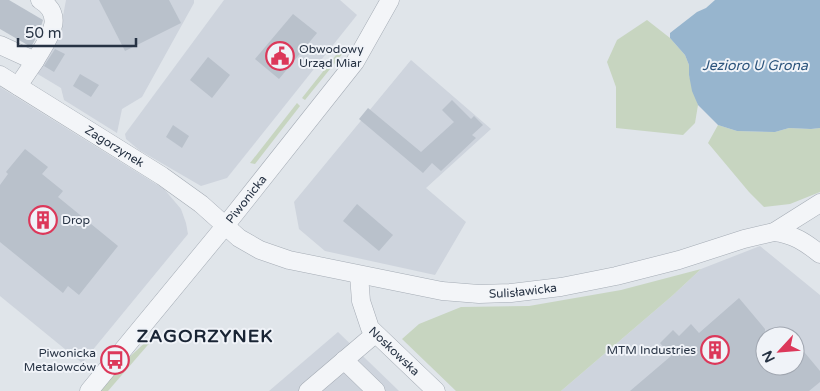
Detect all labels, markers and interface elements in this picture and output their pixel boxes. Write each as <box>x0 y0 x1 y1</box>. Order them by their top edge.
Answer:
scale bar <box>18 15 135 47</box>
text: 50 m <box>25 24 62 42</box>
public building icon: Obwodowy Urząd Miar <box>265 41 295 71</box>
place label: Obwodowy Urząd Miar <box>299 42 364 70</box>
water label: Jezioro U Grona <box>702 57 809 74</box>
street label: Zagorzynek <box>82 123 147 170</box>
street label: Piwonicka <box>223 172 270 226</box>
building icon: Drop <box>28 205 58 235</box>
place label: Drop <box>62 213 90 227</box>
street label: Sulisławicka <box>489 281 558 301</box>
street label: Noskowska <box>366 324 422 378</box>
district label: ZAGORZYNEK <box>137 325 273 347</box>
north arrow <box>755 326 805 376</box>
building icon: MTM Industries <box>700 335 730 365</box>
place label: MTM Industries <box>606 343 696 357</box>
bus stop icon: Piwonicka Metalowców <box>100 345 130 375</box>
place label: Piwonicka Metalowców <box>24 346 96 374</box>
text: N <box>759 348 779 365</box>

